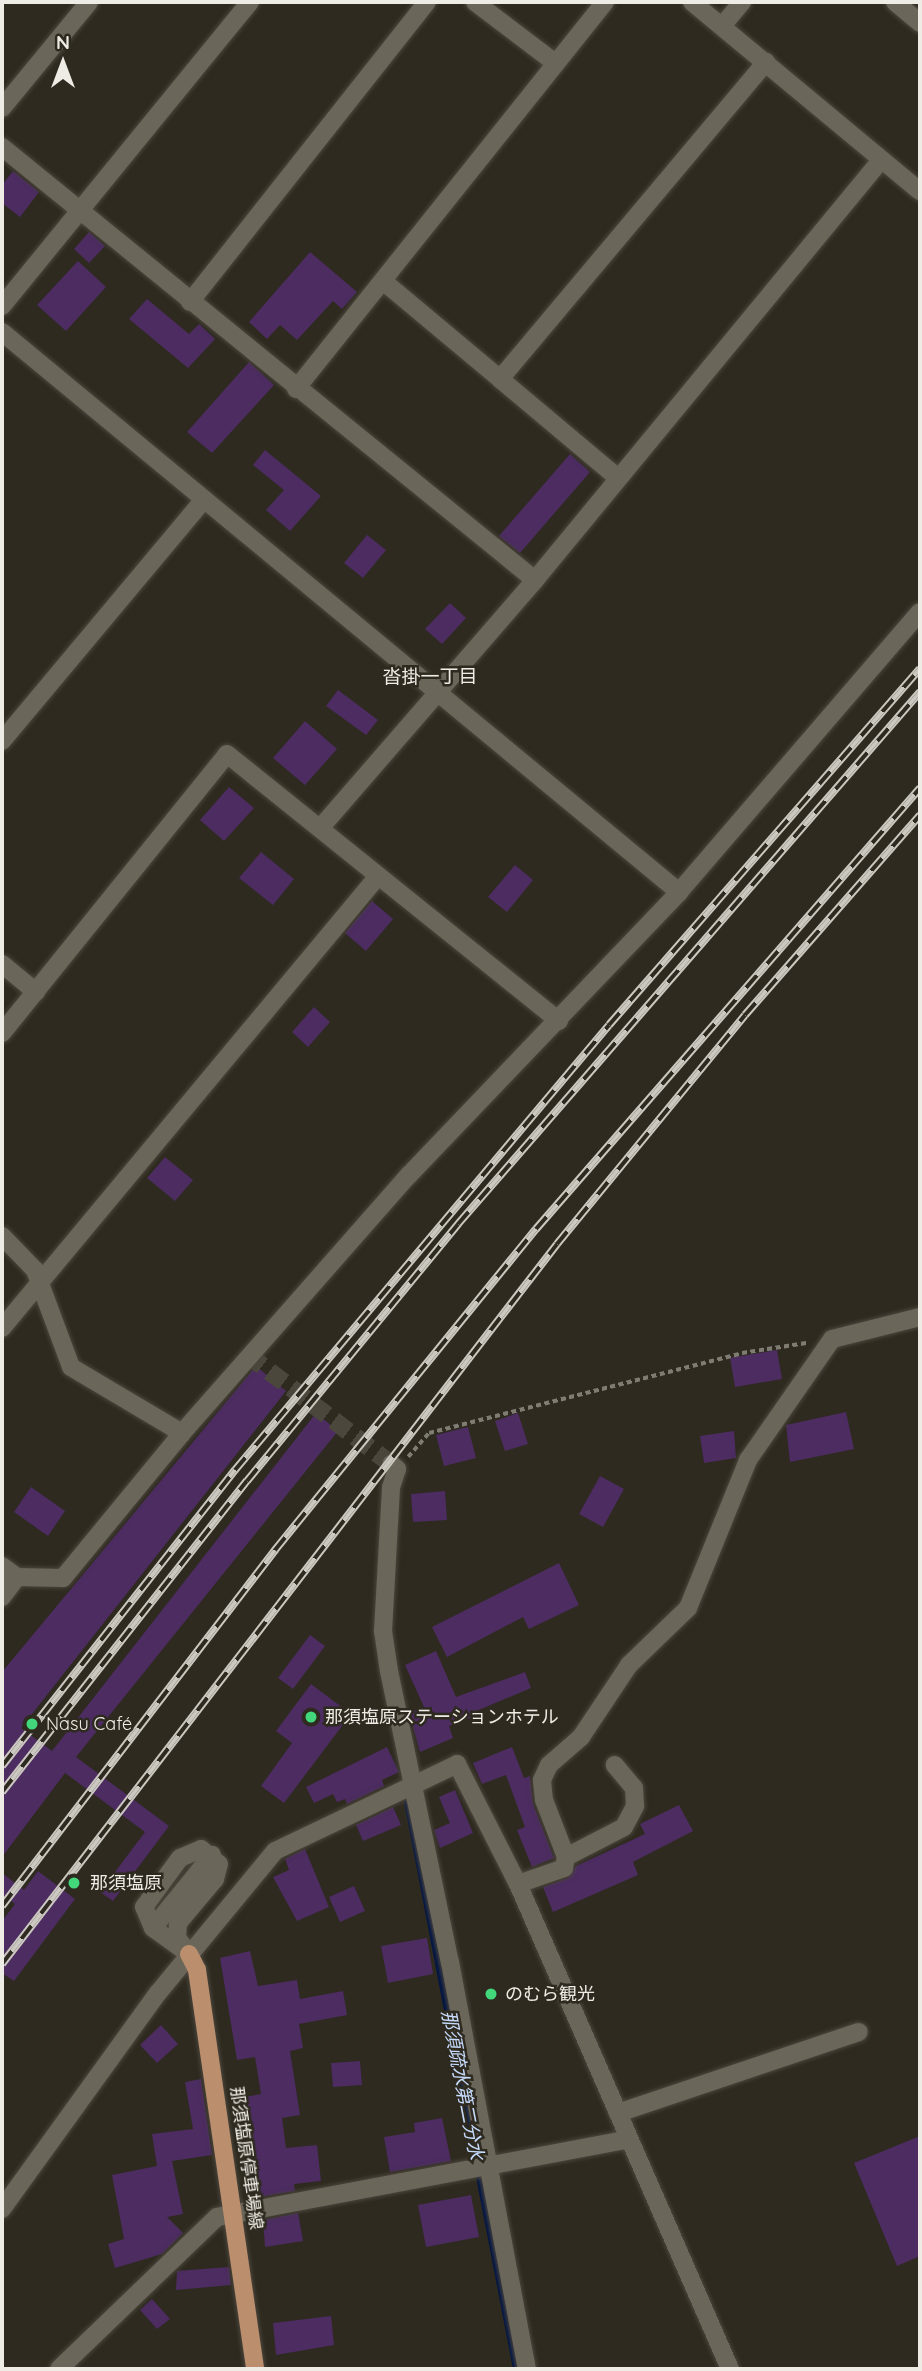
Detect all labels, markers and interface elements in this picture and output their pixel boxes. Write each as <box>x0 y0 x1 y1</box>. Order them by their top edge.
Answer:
north arrow <box>28 28 98 98</box>
text: N <box>56 30 70 54</box>
district label: 沓掛一丁目 <box>383 666 477 688</box>
place label: 那須塩原ステーションホテル <box>325 1706 559 1728</box>
marker: 那須塩原ステーションホテル <box>303 1709 319 1725</box>
place label: Nasu Café <box>46 1713 132 1735</box>
marker: Nasu Café <box>24 1716 40 1732</box>
place label: 那須塩原 <box>90 1872 162 1894</box>
marker: 那須塩原 <box>64 1873 84 1893</box>
place label: のむら観光 <box>505 1983 595 2005</box>
marker: のむら観光 <box>483 1986 499 2002</box>
water label: 那須疏水第二分水 <box>436 2008 488 2162</box>
street label: 那須塩原停車場線 <box>225 2085 267 2231</box>

